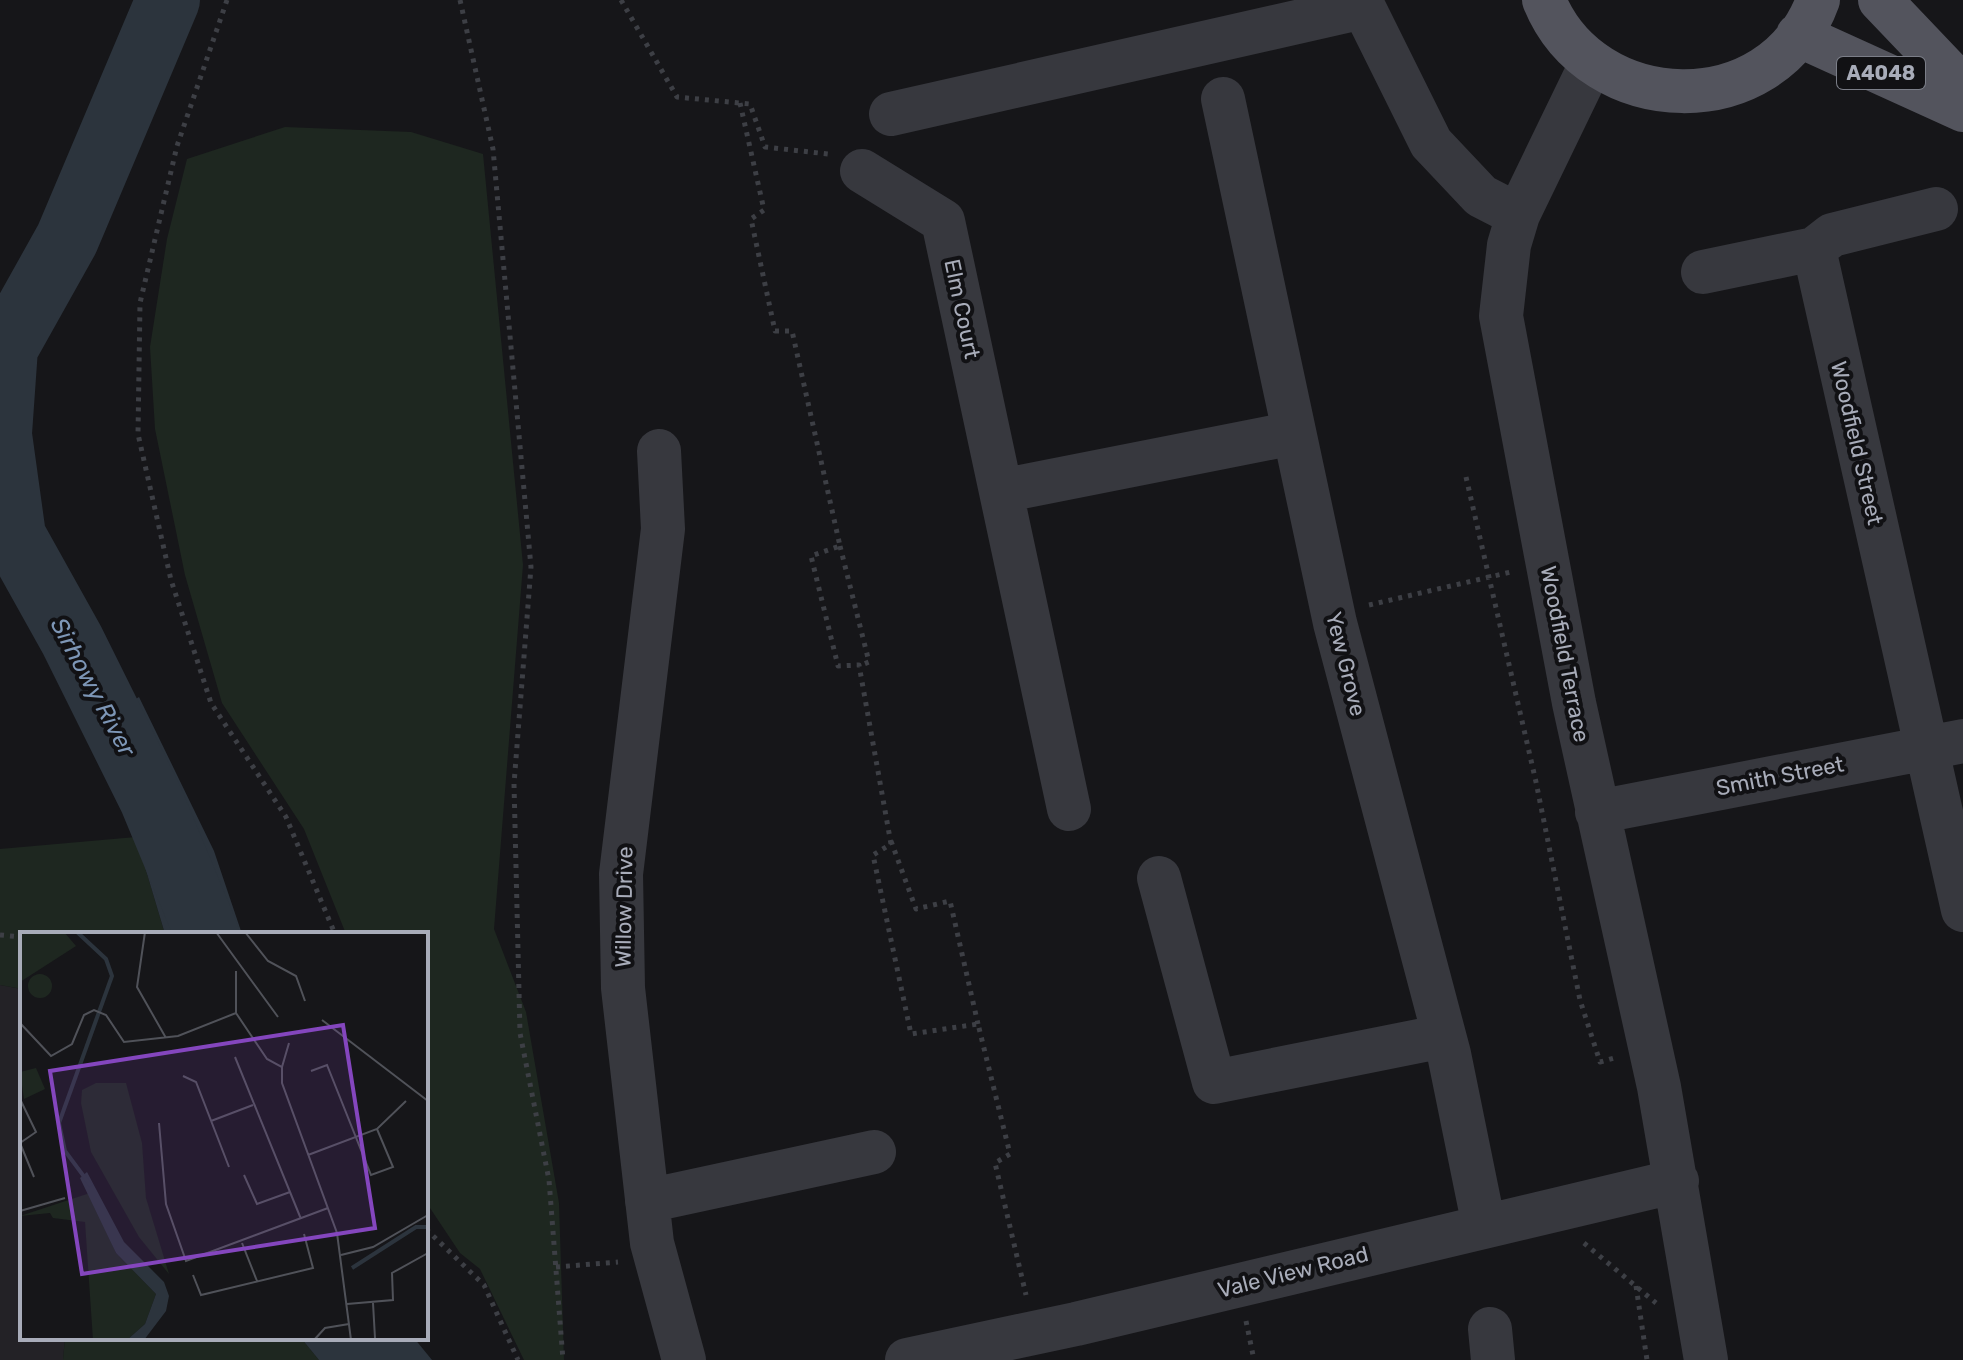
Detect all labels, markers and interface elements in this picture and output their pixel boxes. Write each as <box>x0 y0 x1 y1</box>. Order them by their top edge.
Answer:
road number: A4048 <box>1837 57 1925 89</box>
street label: Elm Court <box>938 257 986 362</box>
street label: Woodfield Street <box>1825 358 1889 528</box>
street label: Woodfield Terrace <box>1535 563 1595 745</box>
street label: Yew Grove <box>1320 609 1372 719</box>
water label: Sirhowy River <box>45 613 142 762</box>
street label: Smith Street <box>1714 750 1847 802</box>
street label: Willow Drive <box>609 846 639 968</box>
inset map <box>20 932 428 1340</box>
street label: Vale View Road <box>1215 1240 1371 1304</box>

